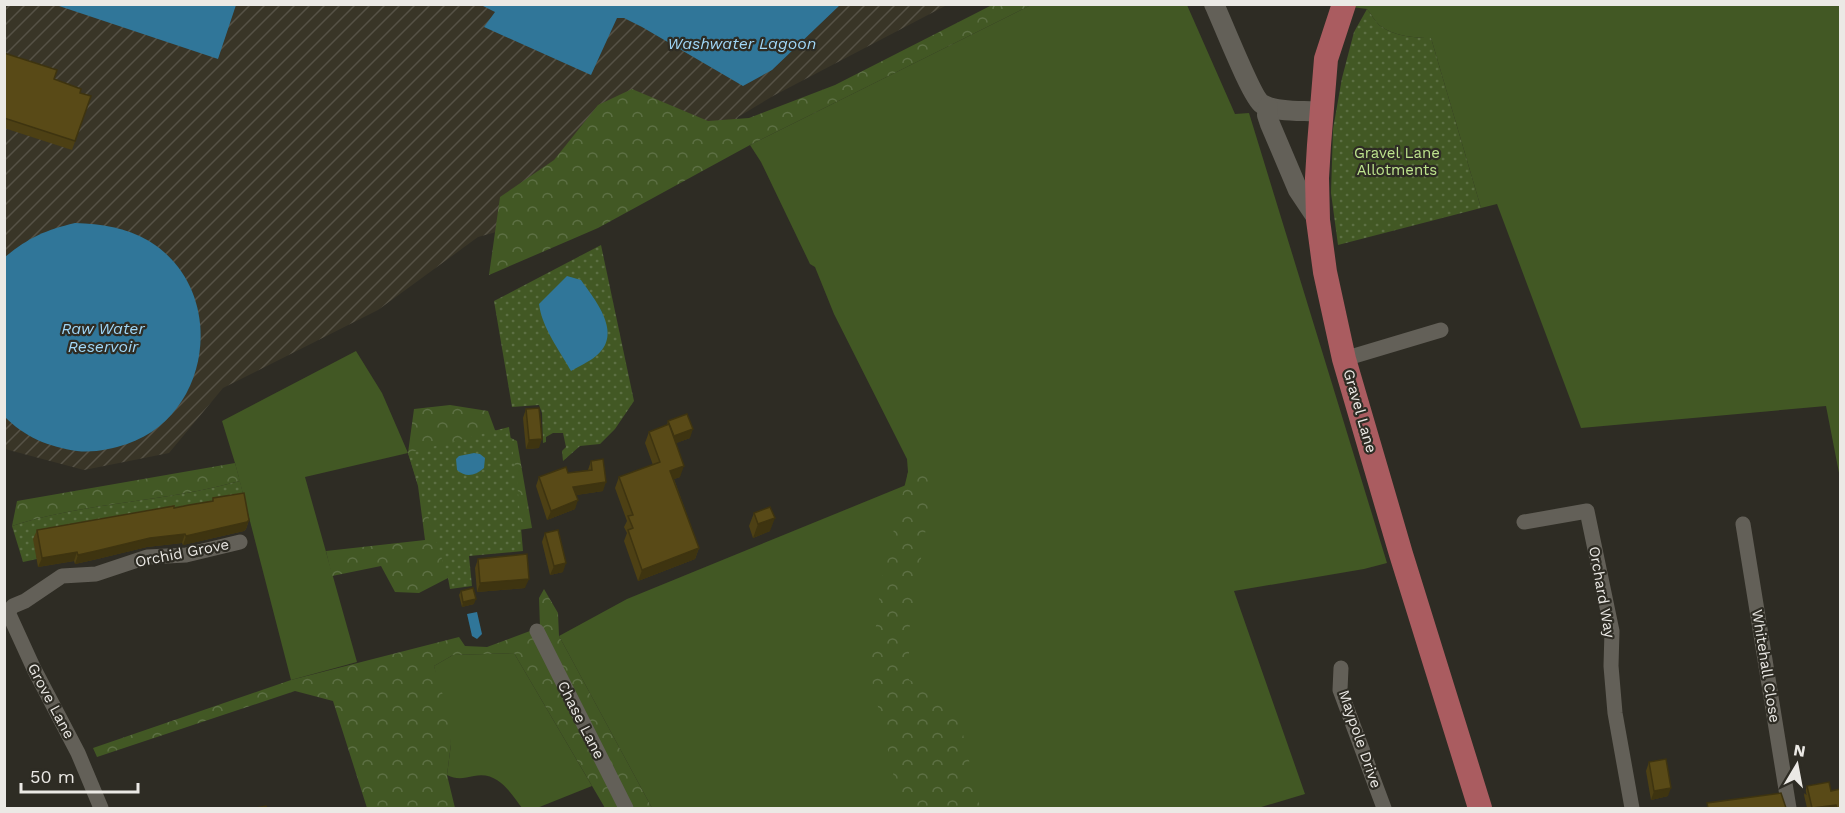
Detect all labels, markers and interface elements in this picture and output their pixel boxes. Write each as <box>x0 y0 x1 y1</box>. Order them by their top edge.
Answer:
water label: Washwater Lagoon <box>668 34 816 53</box>
park label: Gravel Lane Allotments <box>1354 144 1440 179</box>
water label: Raw Water Reservoir <box>61 319 146 356</box>
street label: Gravel Lane <box>1339 367 1381 455</box>
street label: Orchid Grove <box>133 535 231 571</box>
street label: Orchard Way <box>1585 545 1619 640</box>
street label: Whitehall Close <box>1748 608 1784 724</box>
street label: Grove Lane <box>24 660 78 742</box>
street label: Chase Lane <box>554 678 608 762</box>
street label: Maypole Drive <box>1335 688 1385 790</box>
north arrow <box>1767 735 1827 795</box>
text: N <box>1792 740 1807 761</box>
scale bar <box>21 756 138 794</box>
text: 50 m <box>30 766 75 787</box>

